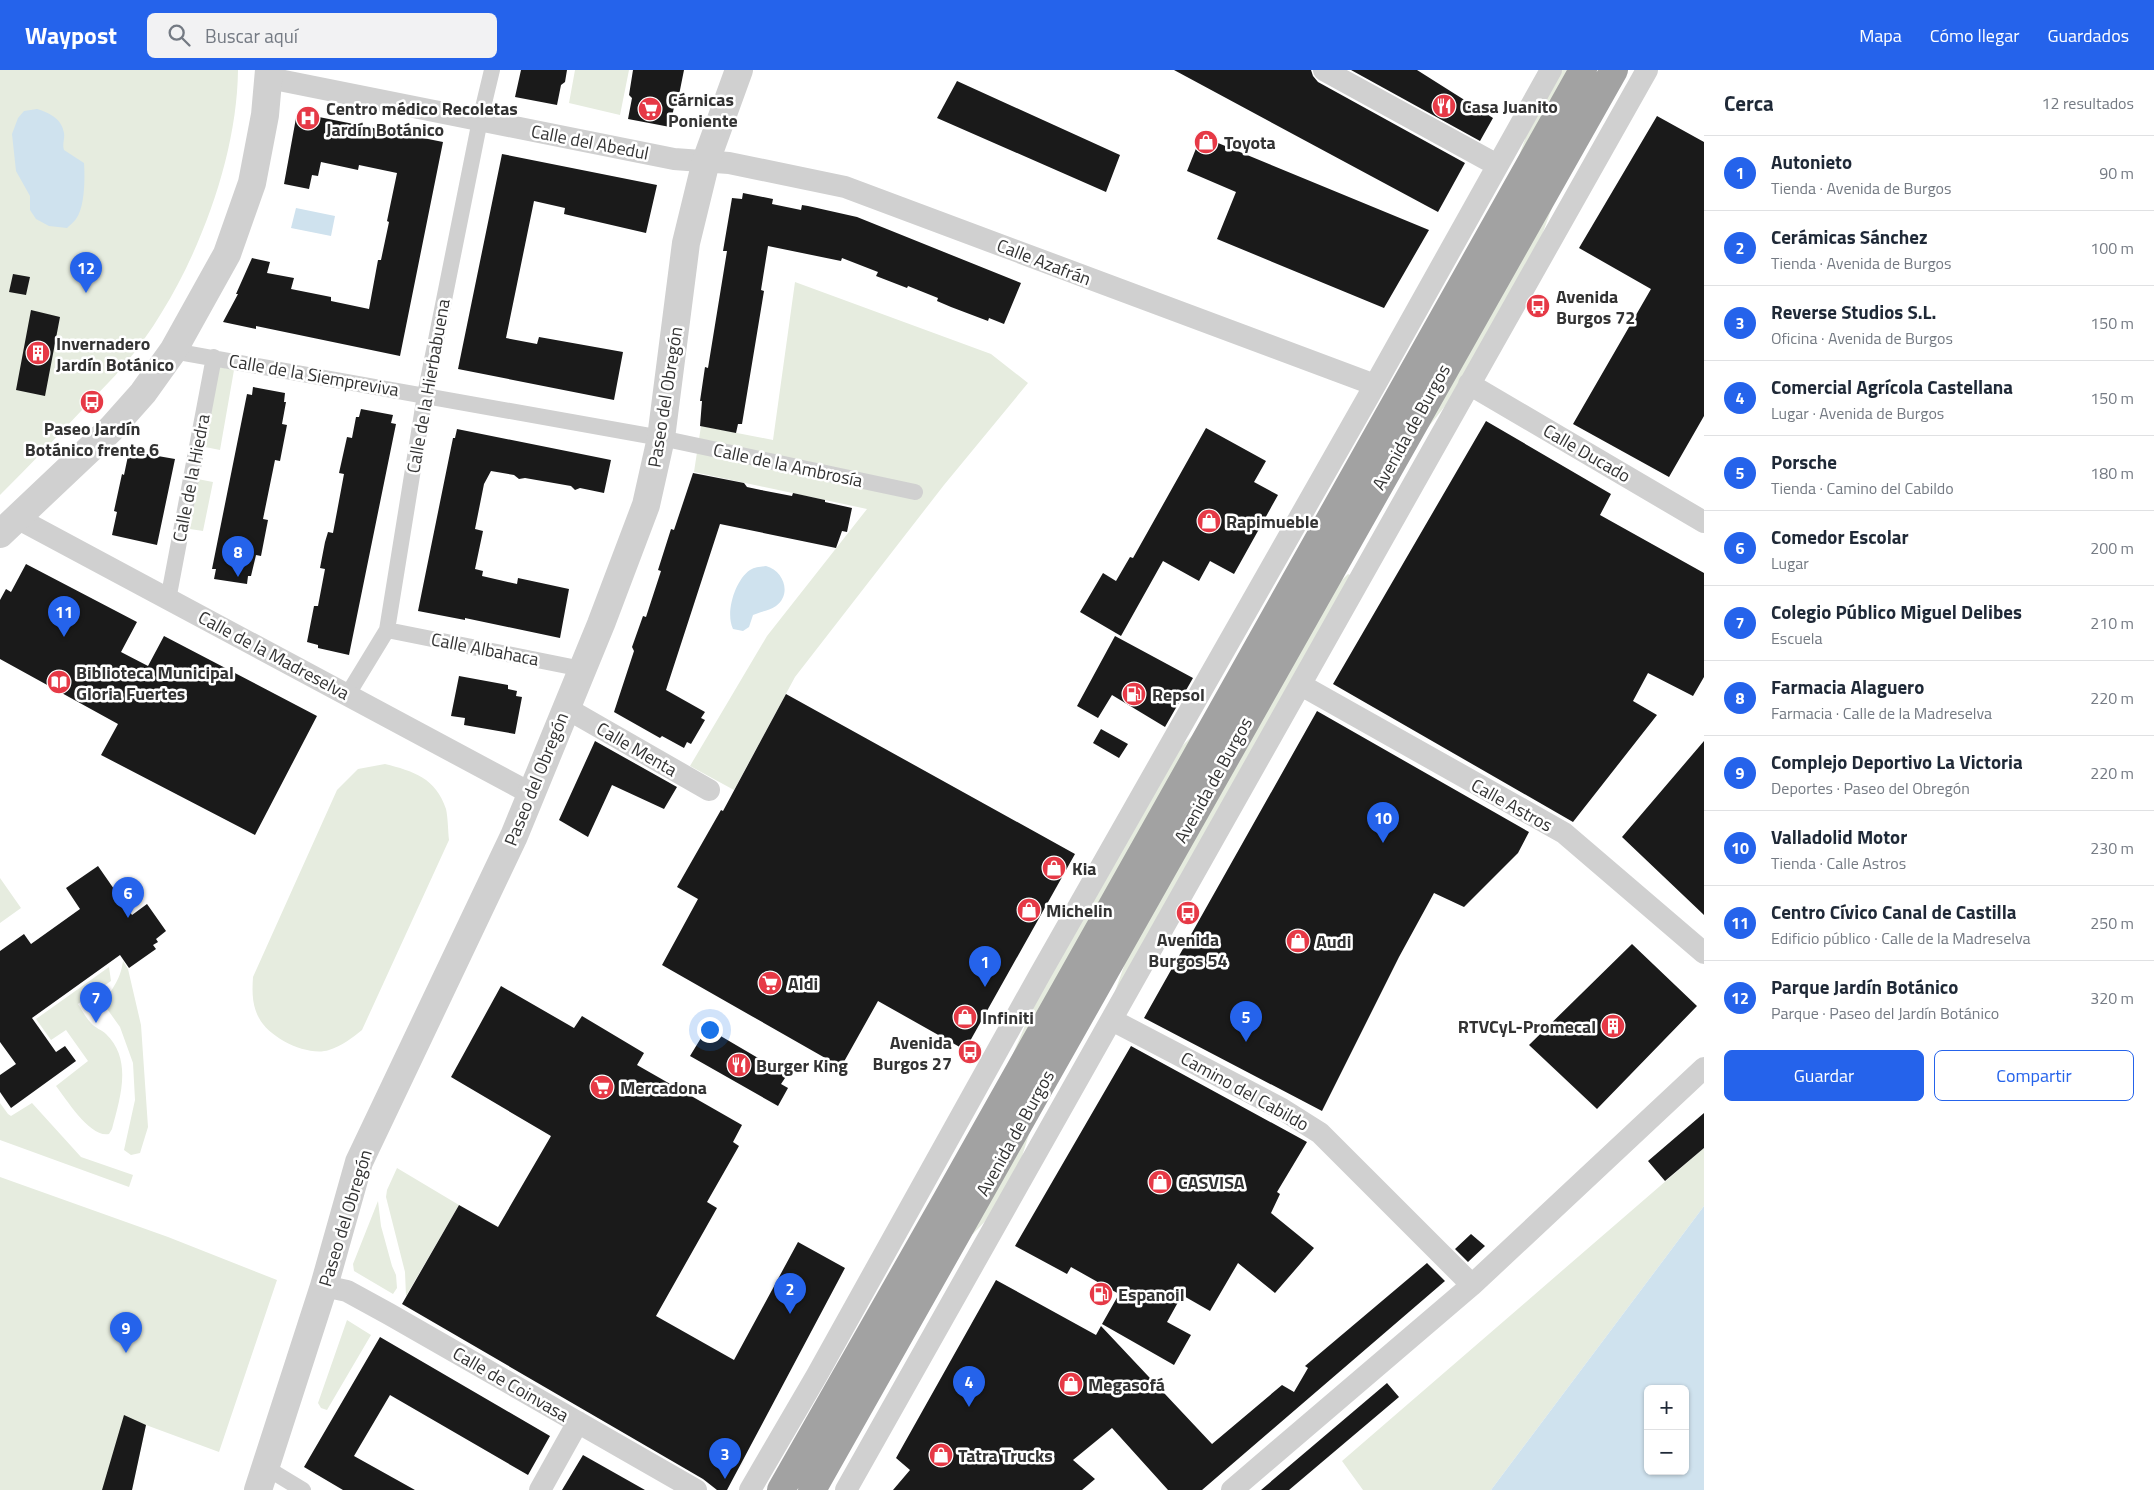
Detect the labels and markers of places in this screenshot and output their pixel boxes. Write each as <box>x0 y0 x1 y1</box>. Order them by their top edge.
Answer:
place label: Cárnicas Poniente <box>668 86 738 134</box>
restaurant icon: Casa Juanito <box>1431 93 1457 119</box>
place label: Casa Juanito <box>1462 93 1558 120</box>
place label: Centro médico Recoletas Jardín Botánico <box>326 95 518 143</box>
supermarket icon: Cárnicas Poniente <box>637 96 663 122</box>
hospital icon: Centro médico Recoletas Jardín Botánico <box>295 105 321 131</box>
shop icon: Toyota <box>1193 129 1219 155</box>
place label: Toyota <box>1224 129 1276 156</box>
pin: 12 <box>70 252 102 293</box>
place label: Avenida Burgos 72 <box>1556 283 1635 331</box>
bus stop icon: Avenida Burgos 72 <box>1525 293 1551 319</box>
place label: Invernadero Jardín Botánico <box>56 330 174 378</box>
building icon: Invernadero Jardín Botánico <box>25 340 51 366</box>
bus stop icon: Paseo Jardín Botánico frente 6 <box>79 389 105 415</box>
place label: Paseo Jardín Botánico frente 6 <box>25 415 159 463</box>
shop icon: Rapimueble <box>1196 508 1222 534</box>
place label: Rapimueble <box>1226 508 1319 535</box>
pin: 8 <box>222 536 254 577</box>
pin: 11 <box>48 596 80 637</box>
place label: Biblioteca Municipal Gloria Fuertes <box>76 659 234 707</box>
library icon: Biblioteca Municipal Gloria Fuertes <box>46 669 72 695</box>
fuel station icon: Repsol <box>1121 681 1147 707</box>
place label: Repsol <box>1152 681 1205 708</box>
pin: 10 <box>1367 802 1399 843</box>
shop icon: Kia <box>1041 855 1067 881</box>
place label: Kia <box>1072 855 1097 882</box>
pin: 6 <box>112 877 144 918</box>
shop icon: Michelin <box>1016 897 1042 923</box>
place label: Michelin <box>1046 897 1113 924</box>
bus stop icon: Avenida Burgos 54 <box>1175 900 1201 926</box>
place label: Avenida Burgos 54 <box>1148 926 1228 974</box>
shop icon: Audi <box>1285 928 1311 954</box>
place label: Audi <box>1316 928 1351 955</box>
pin: 1 <box>969 946 1001 987</box>
supermarket icon: Aldi <box>757 970 783 996</box>
place label: Aldi <box>788 970 818 997</box>
pin: 7 <box>80 982 112 1023</box>
pin: 5 <box>1230 1001 1262 1042</box>
shop icon: Infiniti <box>952 1004 978 1030</box>
place label: Infiniti <box>982 1004 1034 1031</box>
place label: RTVCyL-Promecal <box>1458 1013 1596 1040</box>
building icon: RTVCyL-Promecal <box>1600 1013 1626 1039</box>
place label: Avenida Burgos 27 <box>873 1029 952 1077</box>
bus stop icon: Avenida Burgos 27 <box>957 1039 983 1065</box>
restaurant icon: Burger King <box>726 1052 752 1078</box>
place label: Burger King <box>756 1052 848 1079</box>
supermarket icon: Mercadona <box>589 1074 615 1100</box>
place label: Mercadona <box>620 1074 707 1101</box>
shop icon: CASVISA <box>1147 1169 1173 1195</box>
place label: CASVISA <box>1178 1169 1245 1196</box>
pin: 2 <box>774 1273 806 1314</box>
fuel station icon: Espanoil <box>1088 1281 1114 1307</box>
place label: Espanoil <box>1118 1281 1185 1308</box>
pin: 9 <box>110 1312 142 1353</box>
pin: 4 <box>953 1366 985 1407</box>
shop icon: Megasofá <box>1058 1371 1084 1397</box>
place label: Megasofá <box>1088 1371 1165 1398</box>
pin: 3 <box>709 1438 741 1479</box>
shop icon: Tatra Trucks <box>928 1442 954 1468</box>
place label: Tatra Trucks <box>958 1442 1053 1469</box>

